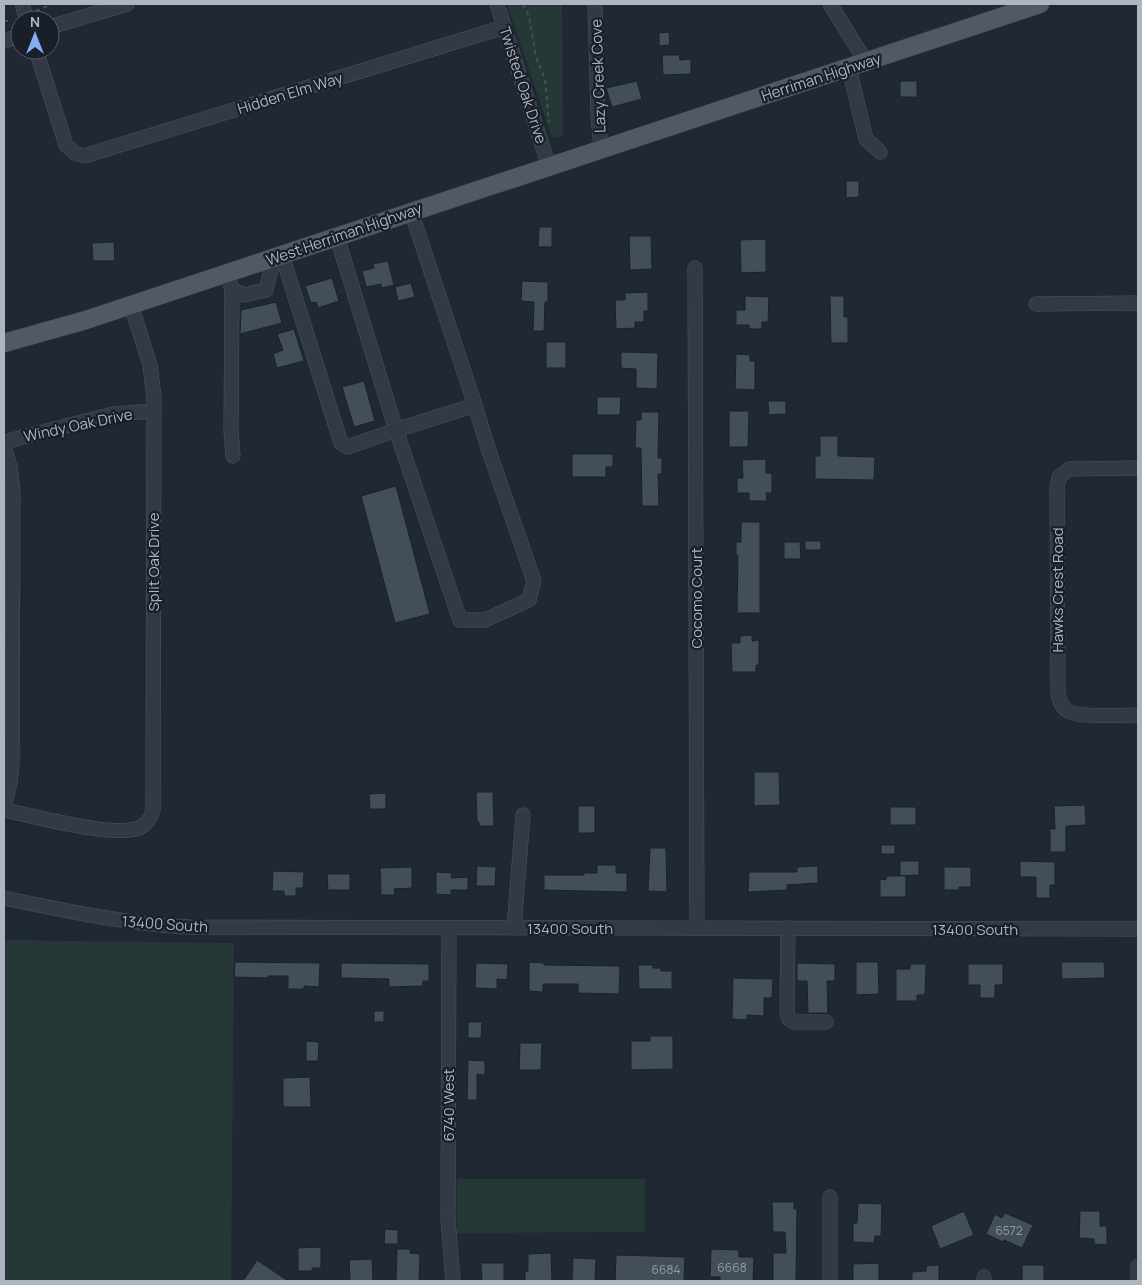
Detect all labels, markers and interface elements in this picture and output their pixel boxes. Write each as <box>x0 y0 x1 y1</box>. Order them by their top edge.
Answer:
north arrow <box>10 10 60 60</box>
text: N <box>30 12 40 31</box>
street label: Lazy Creek Cove <box>586 18 610 133</box>
street label: Twisted Oak Drive <box>494 24 552 146</box>
street label: Herriman Highway <box>758 48 884 106</box>
street label: Hidden Elm Way <box>235 67 345 119</box>
street label: West Herriman Highway <box>263 197 425 271</box>
street label: Windy Oak Drive <box>22 403 134 447</box>
street label: Split Oak Drive <box>143 512 164 611</box>
street label: Hawks Crest Road <box>1047 527 1068 653</box>
street label: Cocomo Court <box>686 547 707 649</box>
street label: 13400 South <box>121 911 209 937</box>
street label: 13400 South <box>527 918 613 939</box>
street label: 13400 South <box>932 919 1018 940</box>
street label: 6740 West <box>438 1068 459 1142</box>
house number: 6572 <box>995 1222 1023 1239</box>
house number: 6668 <box>717 1259 747 1276</box>
house number: 6684 <box>652 1261 680 1278</box>

